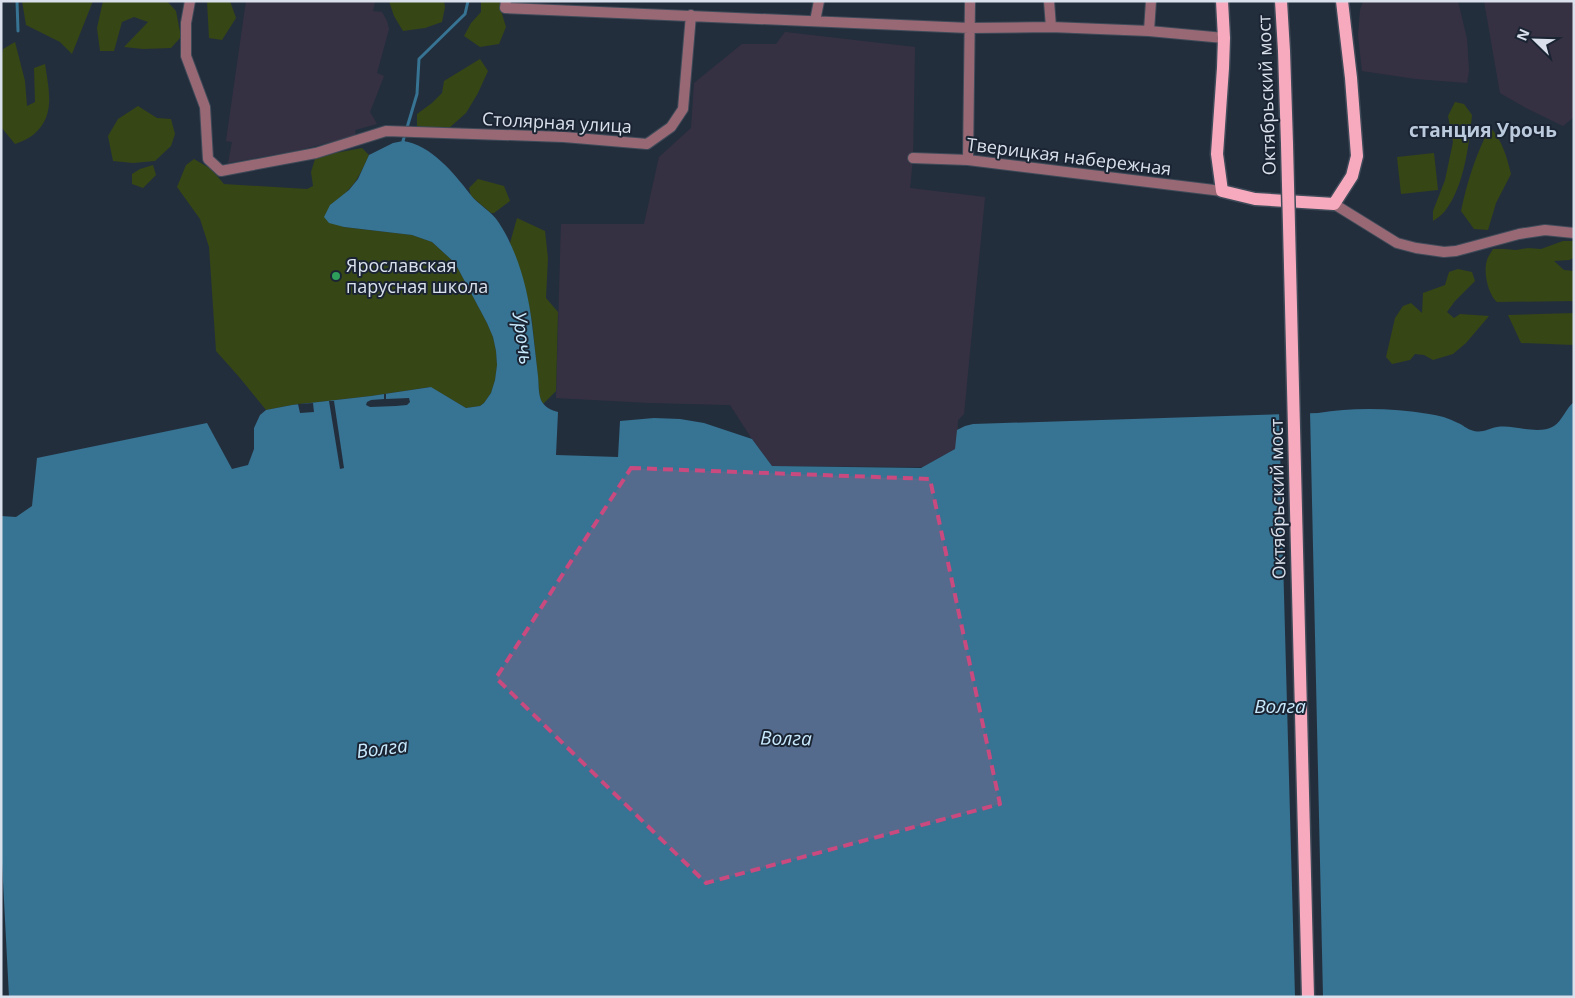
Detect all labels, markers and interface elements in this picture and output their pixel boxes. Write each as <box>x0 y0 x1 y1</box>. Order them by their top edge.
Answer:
street label: Октябрьский мост <box>1251 14 1281 176</box>
north arrow <box>1510 15 1560 65</box>
text: N <box>1512 26 1534 44</box>
street label: Столярная улица <box>482 106 633 138</box>
district label: станция Урочь <box>1409 117 1557 143</box>
street label: Тверицкая набережная <box>965 132 1173 180</box>
place label: Ярославская парусная школа <box>346 253 488 298</box>
marker: Ярославская парусная школа <box>330 270 342 282</box>
water label: Урочь <box>506 309 540 366</box>
street label: Октябрьский мост <box>1264 418 1290 580</box>
water label: Волга <box>1254 693 1306 719</box>
water label: Волга <box>760 725 812 751</box>
water label: Волга <box>355 732 410 764</box>

